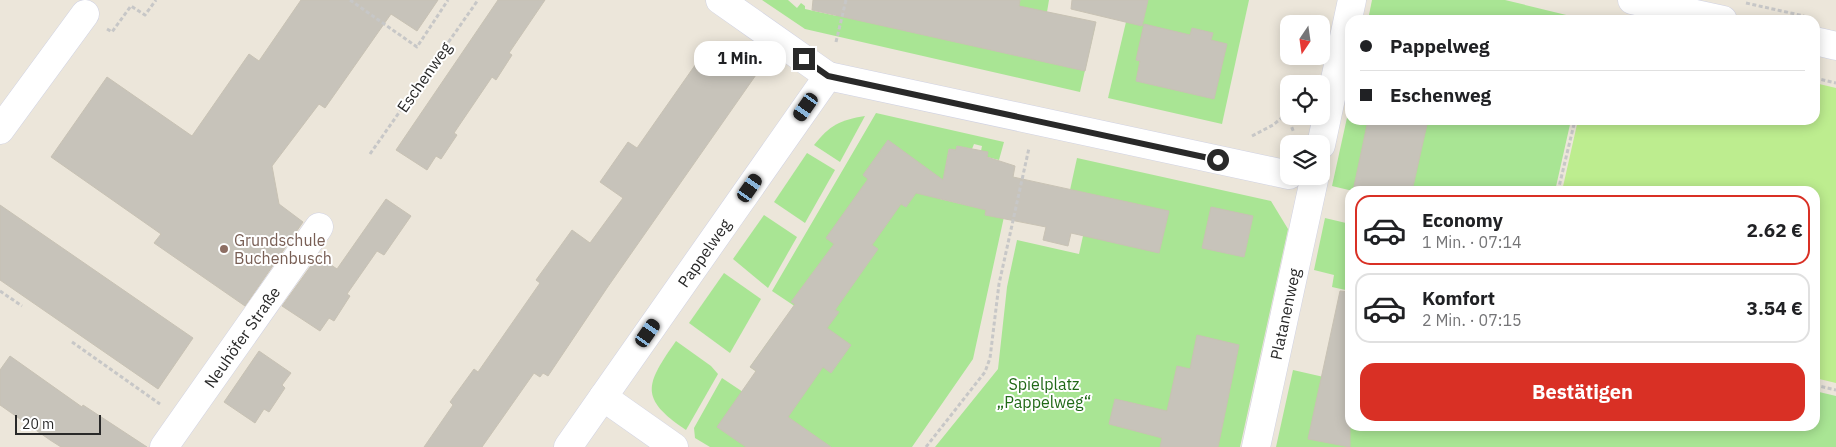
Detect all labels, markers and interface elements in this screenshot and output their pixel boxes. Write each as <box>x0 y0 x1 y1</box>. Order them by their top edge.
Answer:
north arrow <box>1280 15 1330 65</box>
map controls <box>1280 15 1330 185</box>
text: Pappelweg <box>1390 34 1489 58</box>
street label: Eschenweg <box>392 37 456 116</box>
callout: 1 Min. <box>694 42 786 76</box>
text: 1 Min. <box>717 48 763 68</box>
route end <box>793 48 815 70</box>
button: locate <box>1280 75 1330 125</box>
text: Eschenweg <box>1390 83 1491 107</box>
car <box>791 90 820 124</box>
button: layers <box>1280 135 1330 185</box>
route start <box>1207 149 1229 171</box>
car <box>735 171 764 205</box>
icon: car <box>1362 208 1407 253</box>
text: Economy <box>1422 208 1503 232</box>
street label: Pappelweg <box>673 214 735 291</box>
text: 2.62 € <box>1747 218 1803 242</box>
place label: Grundschule Buchenbusch <box>234 230 332 268</box>
text: 1 Min. · 07:14 <box>1422 232 1522 252</box>
marker: Grundschule Buchenbusch <box>218 243 230 255</box>
street label: Platanenweg <box>1266 266 1305 362</box>
street label: Neuhöfer Straße <box>200 282 284 391</box>
icon: car <box>1362 286 1407 331</box>
text: Komfort <box>1422 286 1495 310</box>
text: 3.54 € <box>1747 296 1803 320</box>
text: 2 Min. · 07:15 <box>1422 310 1522 330</box>
car <box>633 316 662 350</box>
button: Bestätigen <box>1360 363 1805 421</box>
park label: Spielplatz „Pappelweg“ <box>997 374 1091 412</box>
scale bar <box>15 412 101 435</box>
text: 20 m <box>22 415 54 433</box>

